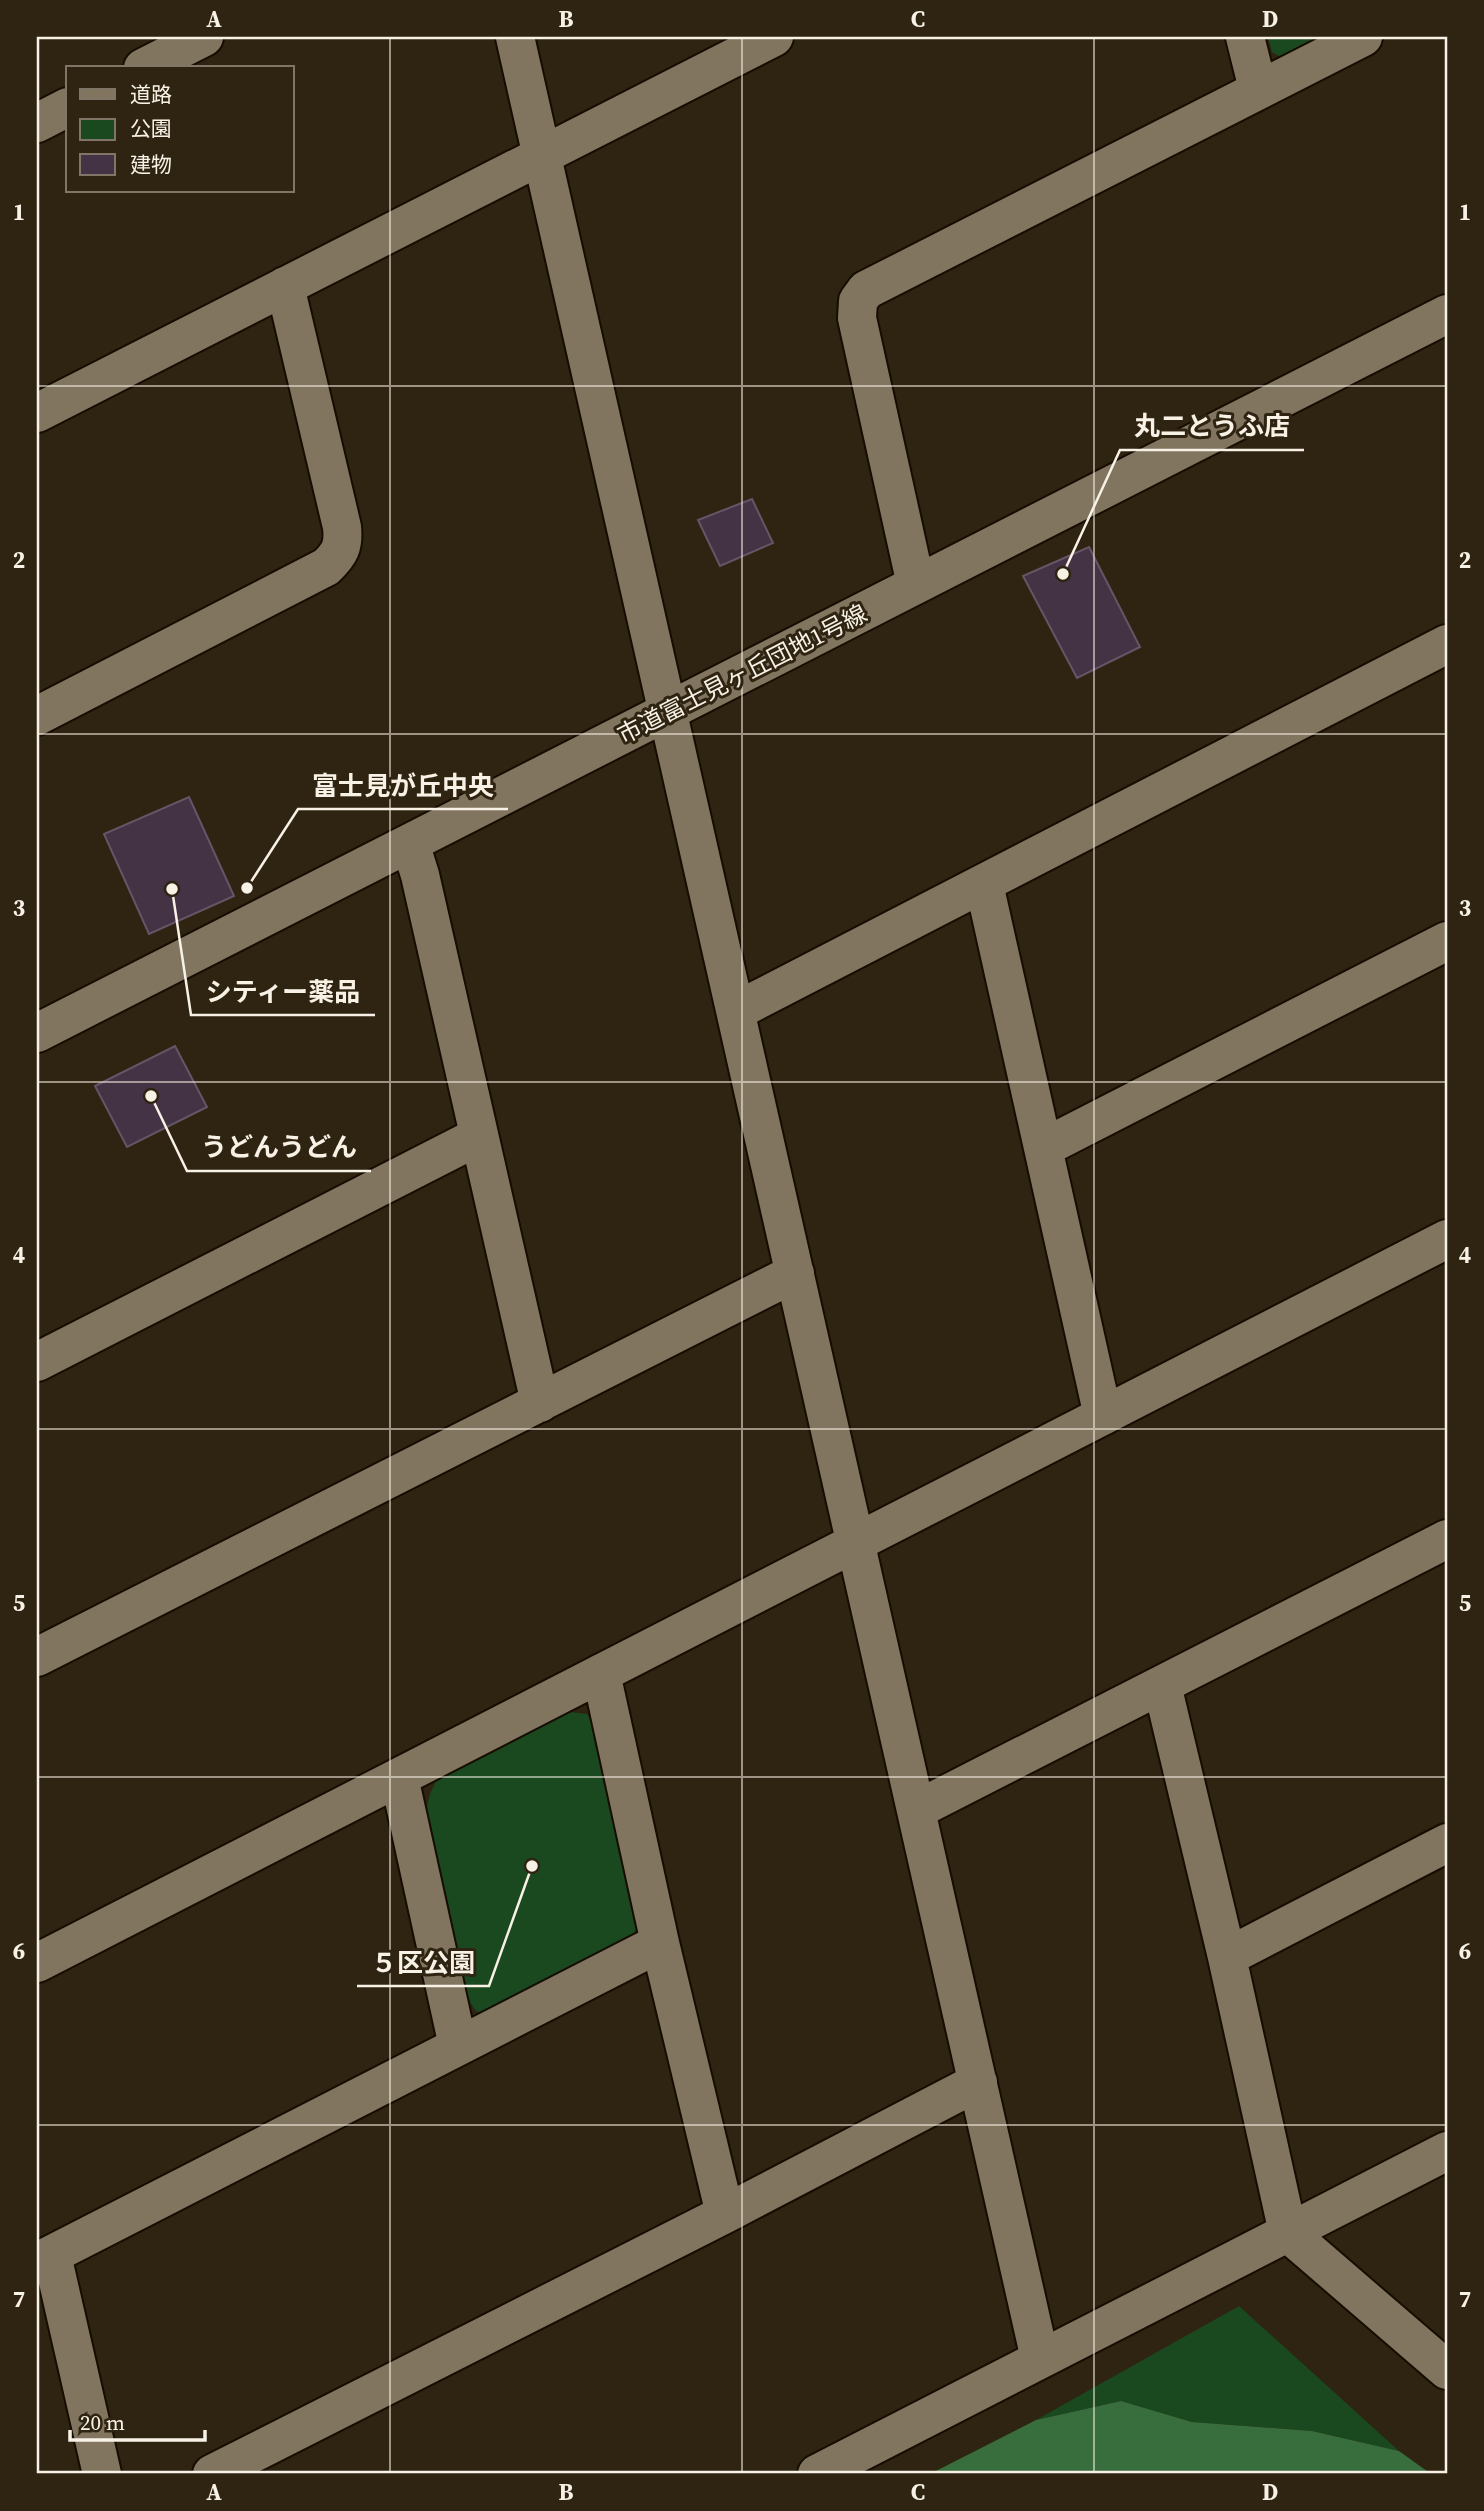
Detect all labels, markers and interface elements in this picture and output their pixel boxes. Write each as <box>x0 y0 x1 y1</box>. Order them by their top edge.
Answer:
text: A <box>206 3 222 35</box>
text: B <box>559 3 574 35</box>
text: C <box>911 3 925 35</box>
text: D <box>1262 3 1278 35</box>
legend <box>66 66 294 192</box>
text: 道路 <box>130 80 172 109</box>
text: 公園 <box>130 114 172 143</box>
text: 建物 <box>130 150 172 179</box>
text: 1 <box>13 196 25 228</box>
text: 1 <box>1459 196 1471 228</box>
callout: 丸二とうふ店 <box>1120 403 1304 450</box>
text: 丸二とうふ店 <box>1134 408 1290 444</box>
text: 2 <box>13 544 25 576</box>
text: 2 <box>1459 544 1471 576</box>
street label: 市道富士見ヶ丘団地1号線 <box>612 597 872 751</box>
callout: 富士見が丘中央 <box>298 762 508 809</box>
text: 富士見が丘中央 <box>312 768 494 804</box>
text: 3 <box>13 892 25 924</box>
text: 3 <box>1459 892 1471 924</box>
callout: シティー薬品 <box>191 968 375 1015</box>
text: シティー薬品 <box>206 974 360 1010</box>
callout: うどんうどん <box>187 1124 371 1171</box>
text: うどんうどん <box>201 1129 357 1165</box>
text: 4 <box>13 1239 25 1271</box>
text: 4 <box>1459 1239 1471 1271</box>
text: 5 <box>13 1587 25 1619</box>
text: 5 <box>1459 1587 1471 1619</box>
text: 6 <box>13 1935 25 1967</box>
text: 6 <box>1459 1935 1471 1967</box>
callout: ５区公園 <box>357 1939 489 1986</box>
text: ５区公園 <box>371 1945 475 1981</box>
text: 7 <box>13 2283 25 2315</box>
text: 7 <box>1459 2283 1471 2315</box>
scale bar <box>70 2399 205 2443</box>
text: 20 m <box>80 2408 125 2437</box>
text: A <box>206 2476 222 2508</box>
text: B <box>559 2476 574 2508</box>
text: C <box>911 2476 925 2508</box>
text: D <box>1262 2476 1278 2508</box>

